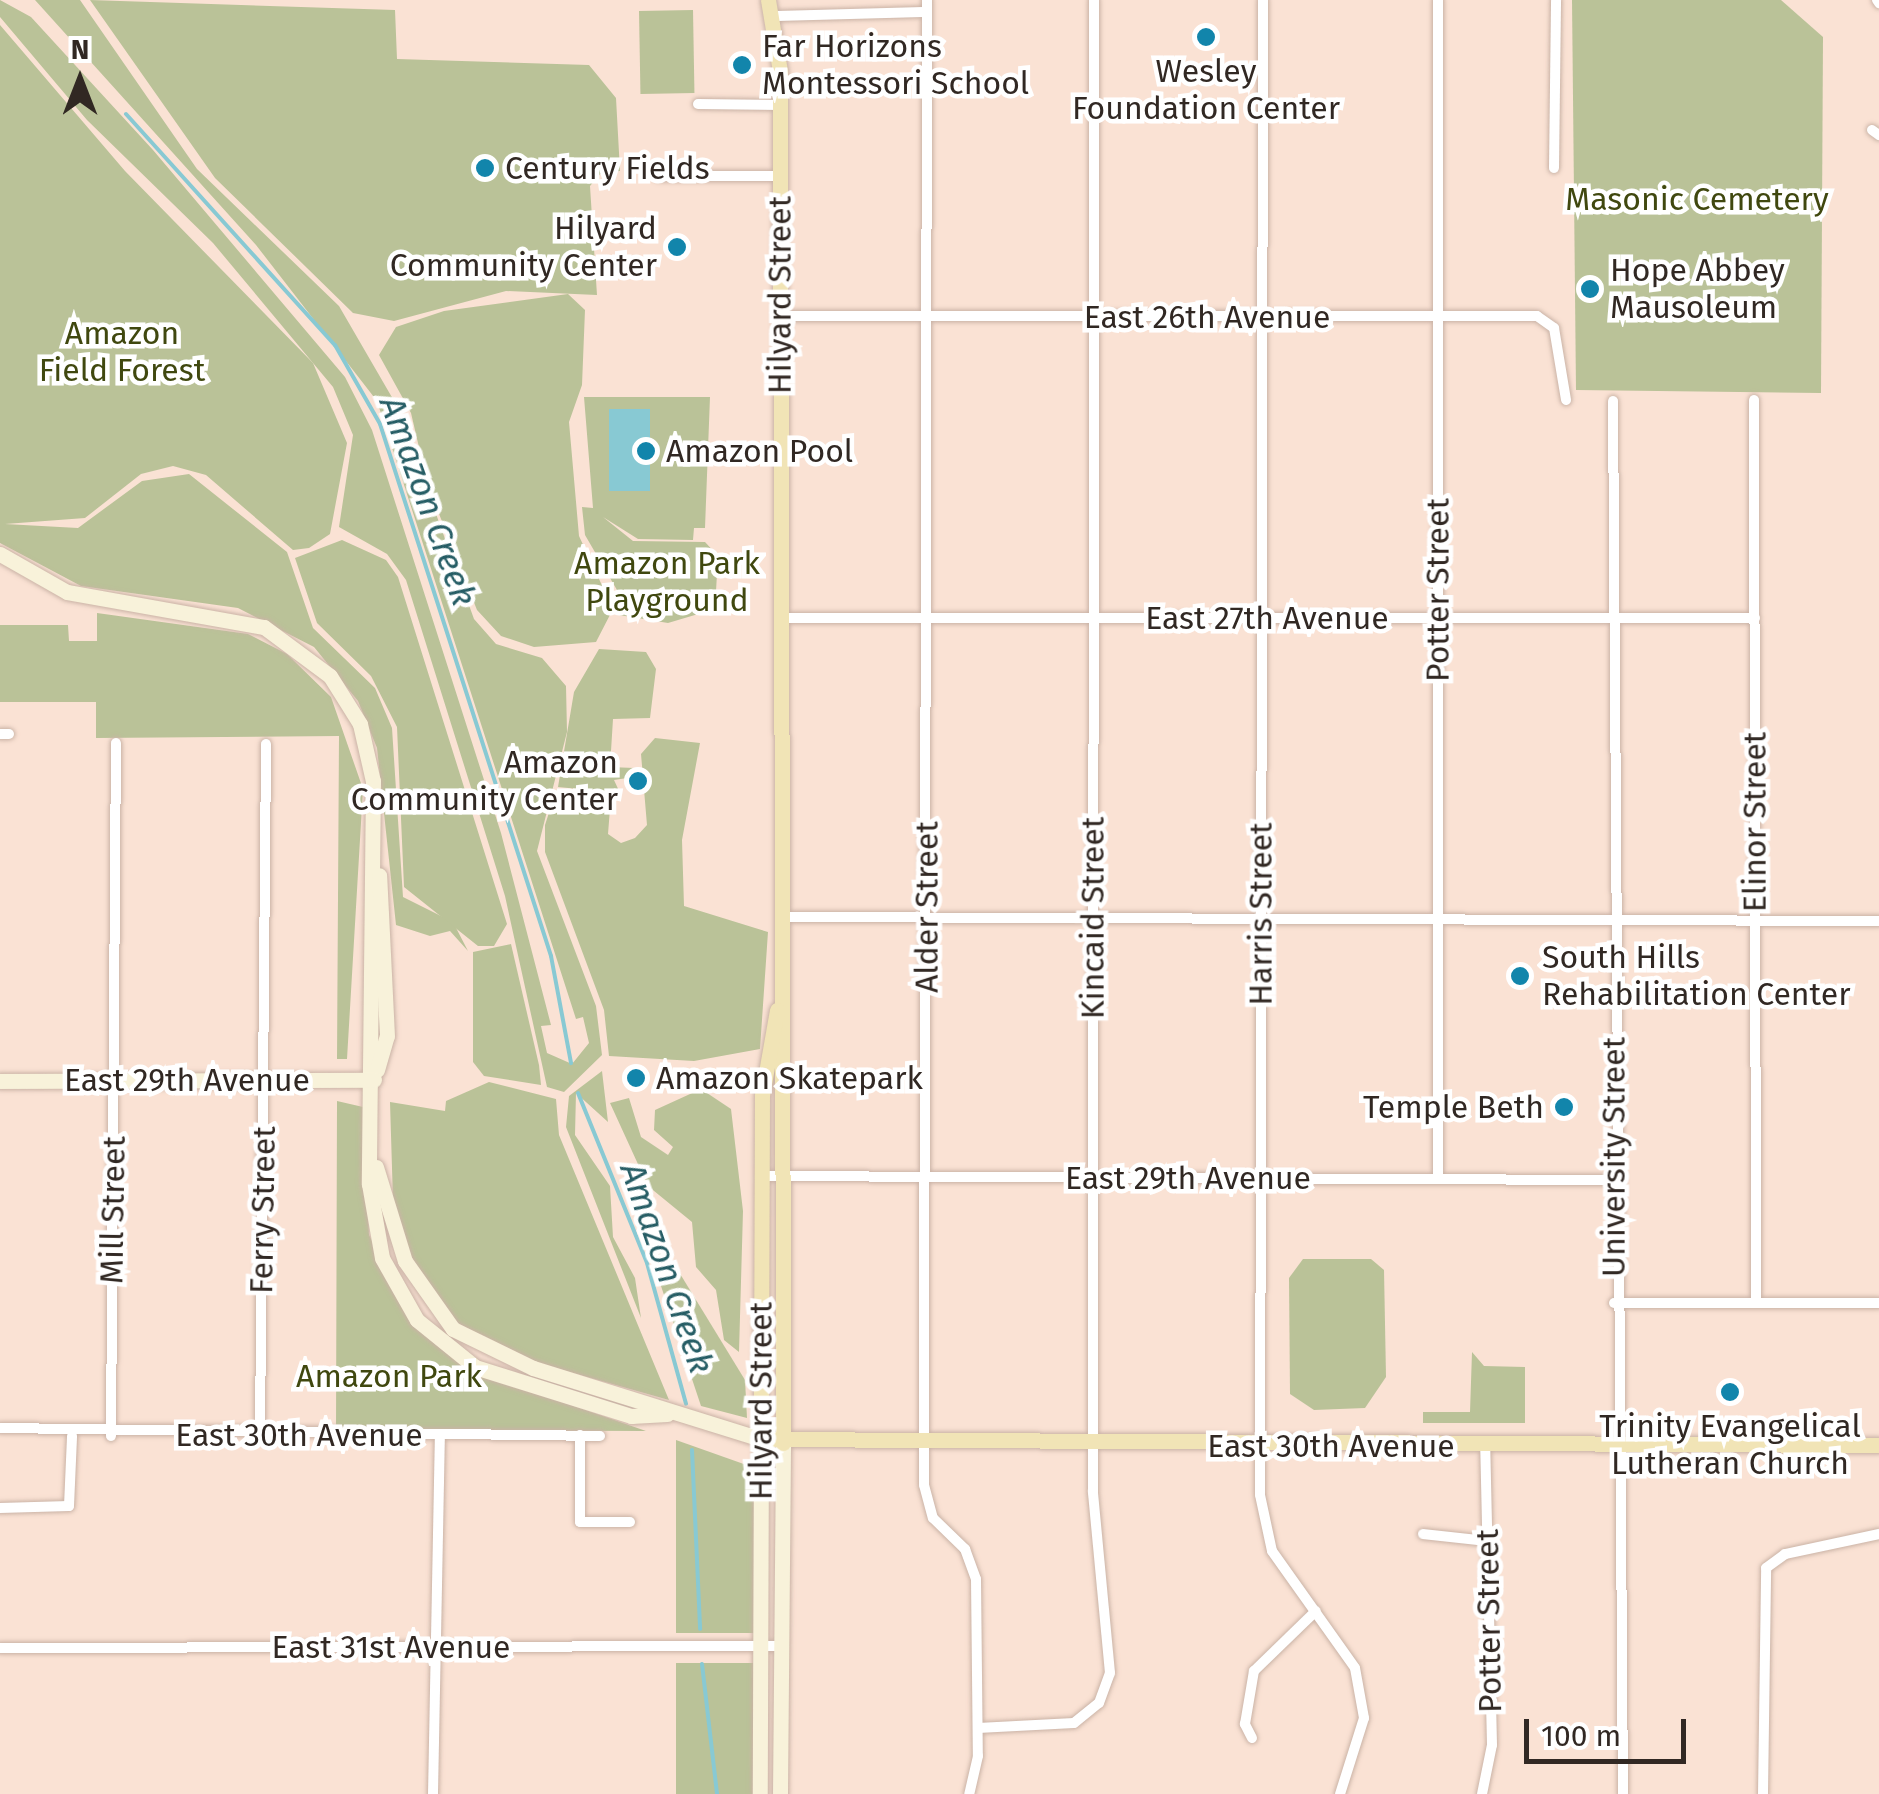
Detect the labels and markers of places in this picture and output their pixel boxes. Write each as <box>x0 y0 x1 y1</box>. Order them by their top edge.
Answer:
marker: Wesley Foundation Center <box>1195 26 1217 48</box>
place label: Far Horizons Montessori School <box>762 28 1029 103</box>
place label: Wesley Foundation Center <box>1072 53 1340 128</box>
marker: Far Horizons Montessori School <box>731 54 753 76</box>
place label: Century Fields <box>505 149 710 187</box>
marker: Century Fields <box>474 157 496 179</box>
place label: Hilyard Community Center <box>390 210 657 285</box>
marker: Hilyard Community Center <box>666 236 688 258</box>
place label: Hope Abbey Mausoleum <box>1610 252 1785 327</box>
marker: Hope Abbey Mausoleum <box>1579 278 1601 300</box>
place label: Amazon Pool <box>666 432 853 470</box>
marker: Amazon Pool <box>635 440 657 462</box>
place label: Amazon Community Center <box>351 744 618 819</box>
marker: Amazon Community Center <box>627 770 649 792</box>
place label: South Hills Rehabilitation Center <box>1542 939 1850 1014</box>
marker: South Hills Rehabilitation Center <box>1507 963 1533 989</box>
place label: Amazon Skatepark <box>656 1059 923 1097</box>
marker: Amazon Skatepark <box>625 1067 647 1089</box>
place label: Temple Beth <box>1363 1088 1544 1126</box>
marker: Temple Beth <box>1553 1096 1575 1118</box>
marker: Trinity Evangelical Lutheran Church <box>1719 1381 1741 1403</box>
place label: Trinity Evangelical Lutheran Church <box>1599 1408 1861 1483</box>

